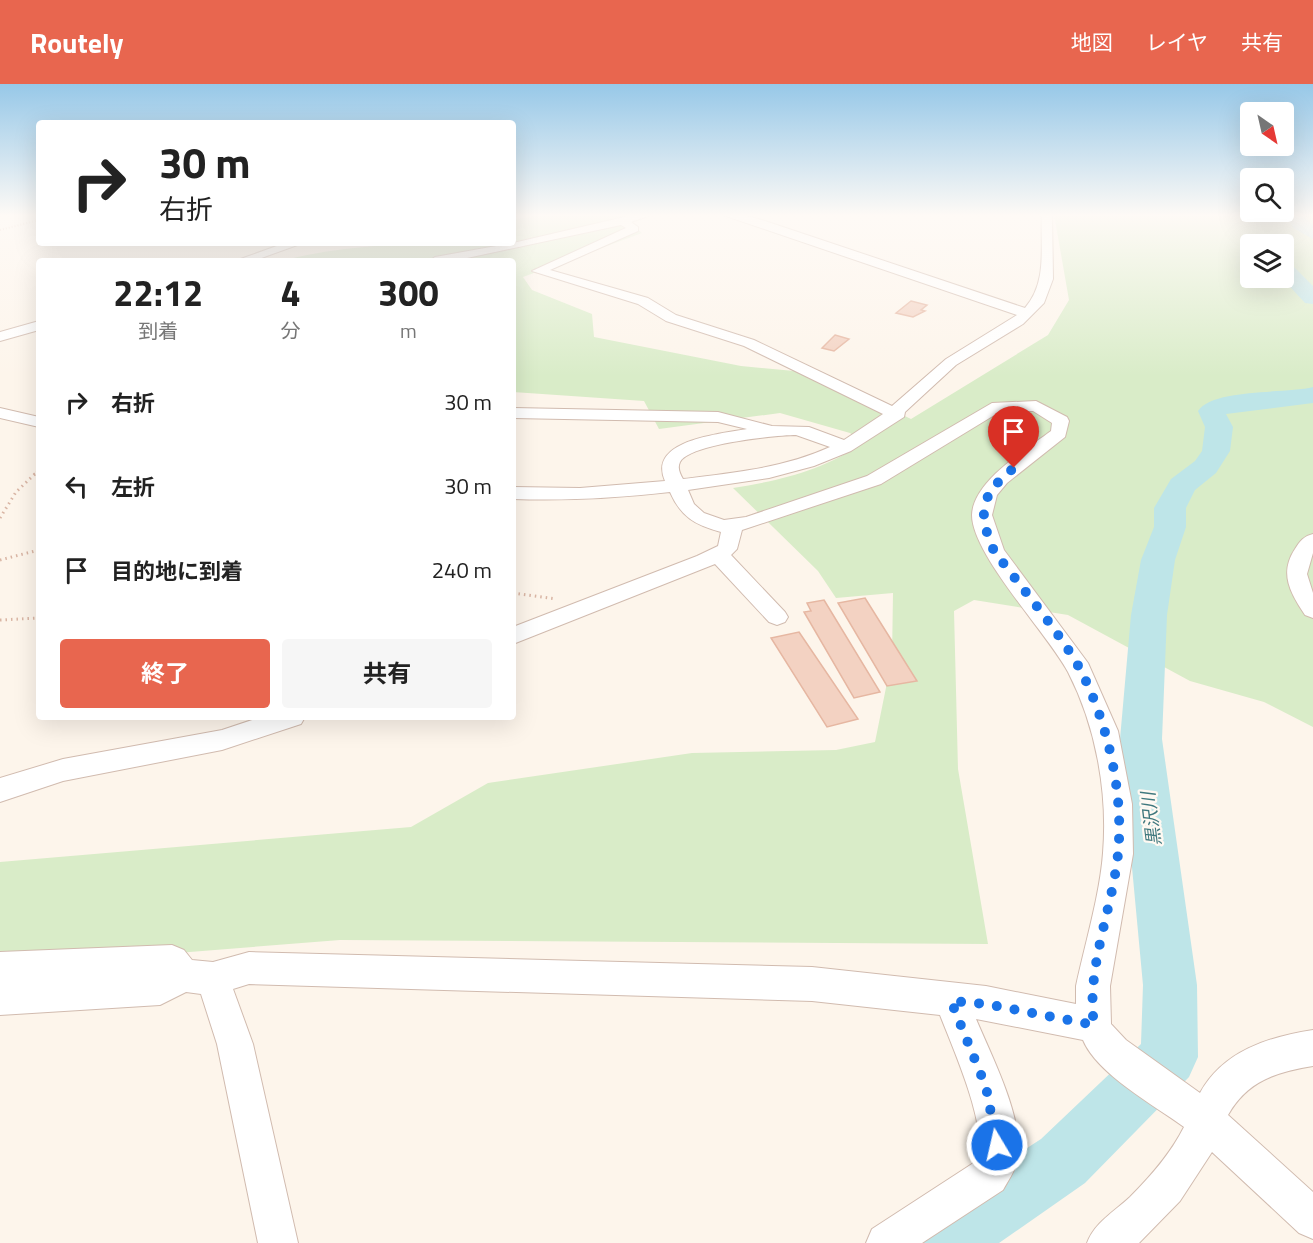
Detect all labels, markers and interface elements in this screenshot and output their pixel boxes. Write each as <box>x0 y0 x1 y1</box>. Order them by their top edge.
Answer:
text: Routely <box>30 21 124 64</box>
text: 地図 <box>1071 26 1113 58</box>
text: レイヤ <box>1146 26 1208 58</box>
text: 共有 <box>1241 26 1283 58</box>
north arrow <box>1240 102 1294 156</box>
map controls <box>1240 102 1294 288</box>
text: 30 m <box>159 130 251 194</box>
icon: right <box>60 144 138 222</box>
button: search <box>1240 168 1294 222</box>
text: 右折 <box>159 188 213 229</box>
button: layers <box>1240 234 1294 288</box>
text: 22:12 <box>113 265 203 320</box>
text: 4 <box>281 265 301 320</box>
text: 300 <box>378 265 439 320</box>
text: 到着 <box>138 315 178 346</box>
text: 分 <box>281 315 301 346</box>
text: m <box>400 315 417 346</box>
text: 30 m <box>444 385 492 419</box>
icon: right <box>60 386 93 419</box>
text: 右折 <box>111 386 155 420</box>
pin <box>988 406 1039 468</box>
icon: arrive <box>997 415 1030 448</box>
text: 30 m <box>444 469 492 503</box>
icon: left <box>60 470 93 503</box>
text: 左折 <box>111 470 155 504</box>
text: 240 m <box>432 553 492 587</box>
icon: arrive <box>60 554 93 587</box>
text: 目的地に到着 <box>111 554 243 588</box>
button: 終了 <box>60 639 270 708</box>
button: 共有 <box>282 639 492 708</box>
water label: 黒沢川 <box>1134 789 1168 847</box>
position arrow <box>965 1113 1029 1177</box>

